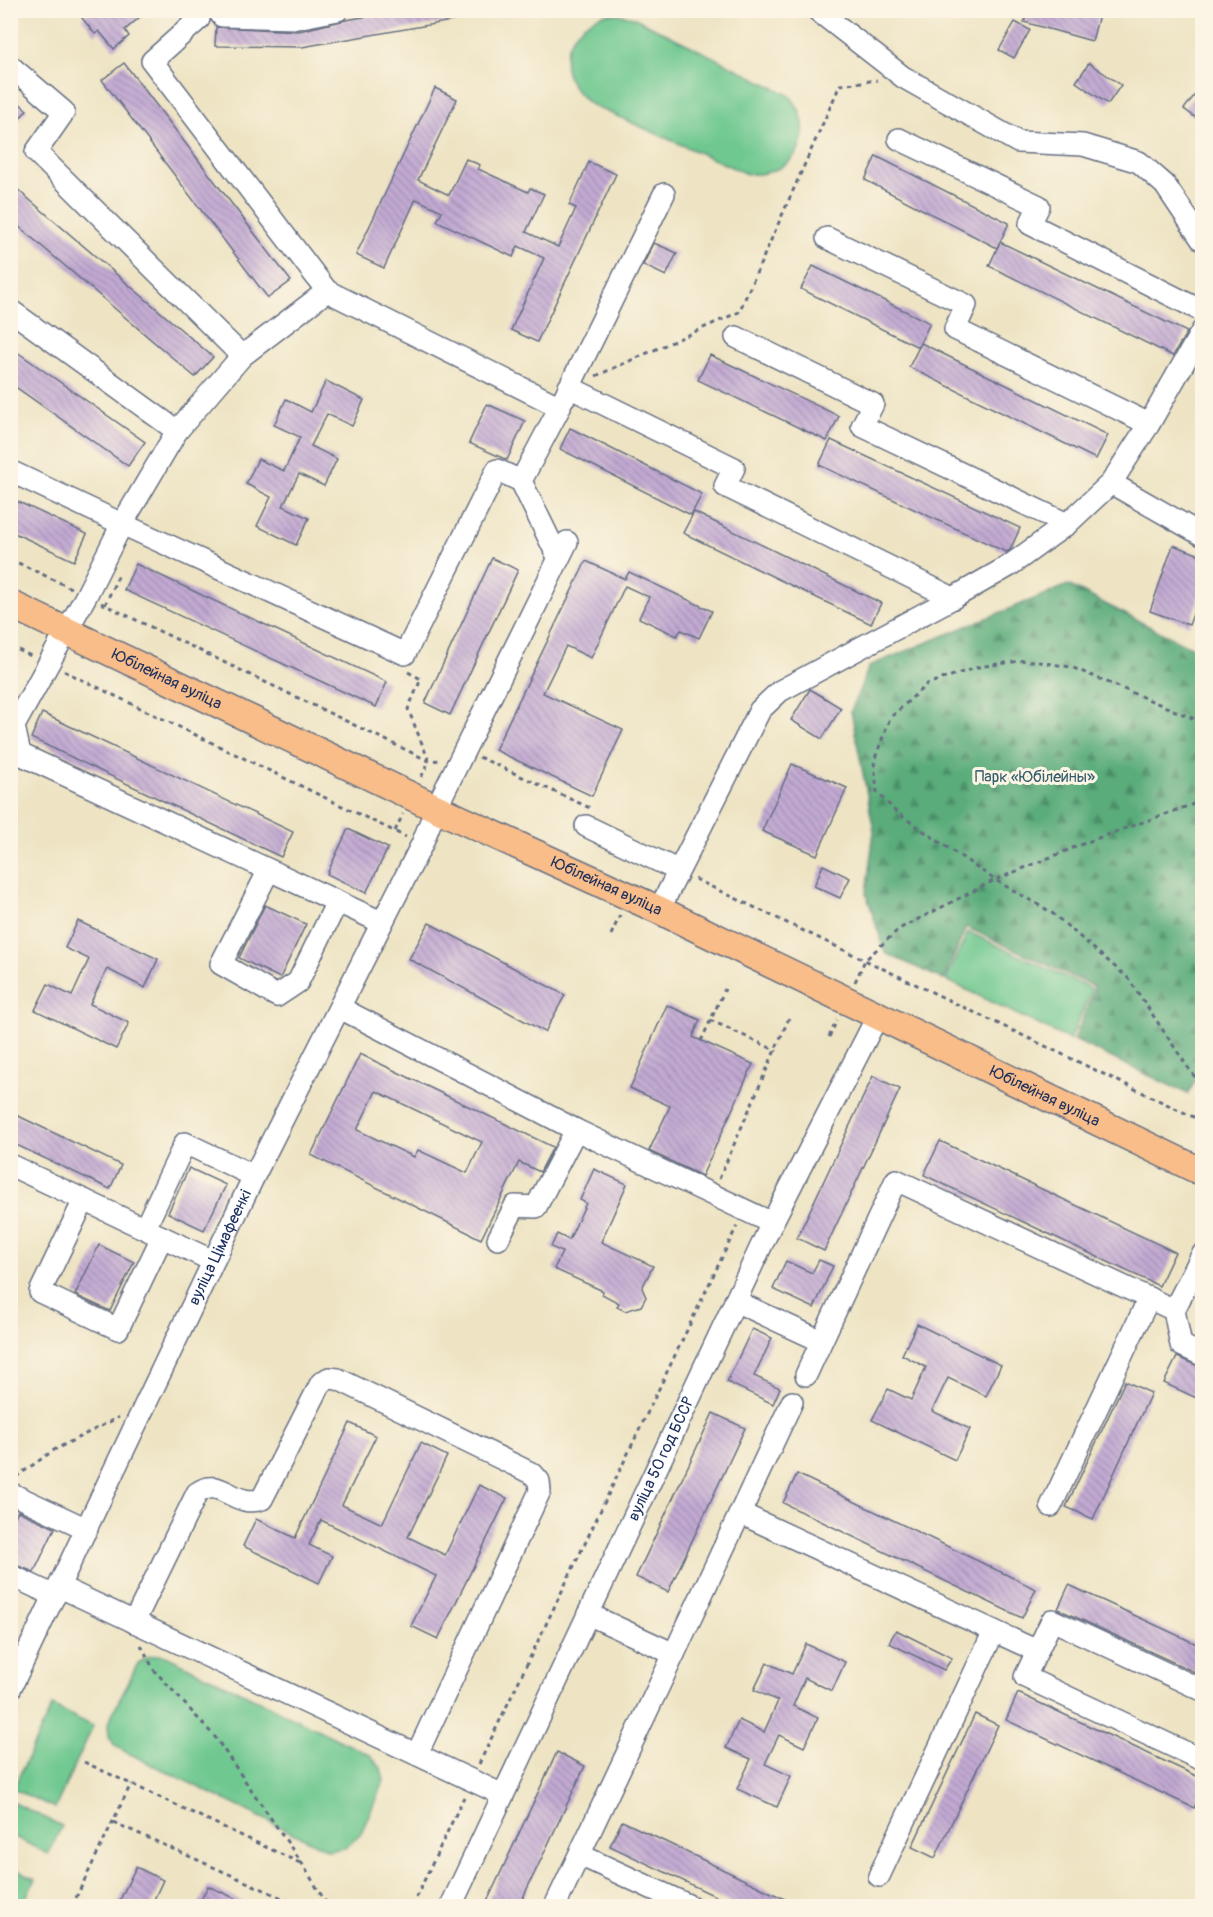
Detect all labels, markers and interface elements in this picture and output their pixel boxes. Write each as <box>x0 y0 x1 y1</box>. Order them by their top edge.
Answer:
street label: Юбілейная вуліца <box>109 644 225 714</box>
park label: Парк «Юбілейны» <box>975 767 1095 787</box>
street label: Юбілейная вуліца <box>548 852 665 920</box>
street label: Юбілейная вуліца <box>987 1061 1103 1131</box>
street label: вуліца Цімафеенкі <box>184 1186 256 1308</box>
street label: вуліца 50 год БССР <box>623 1394 699 1524</box>

